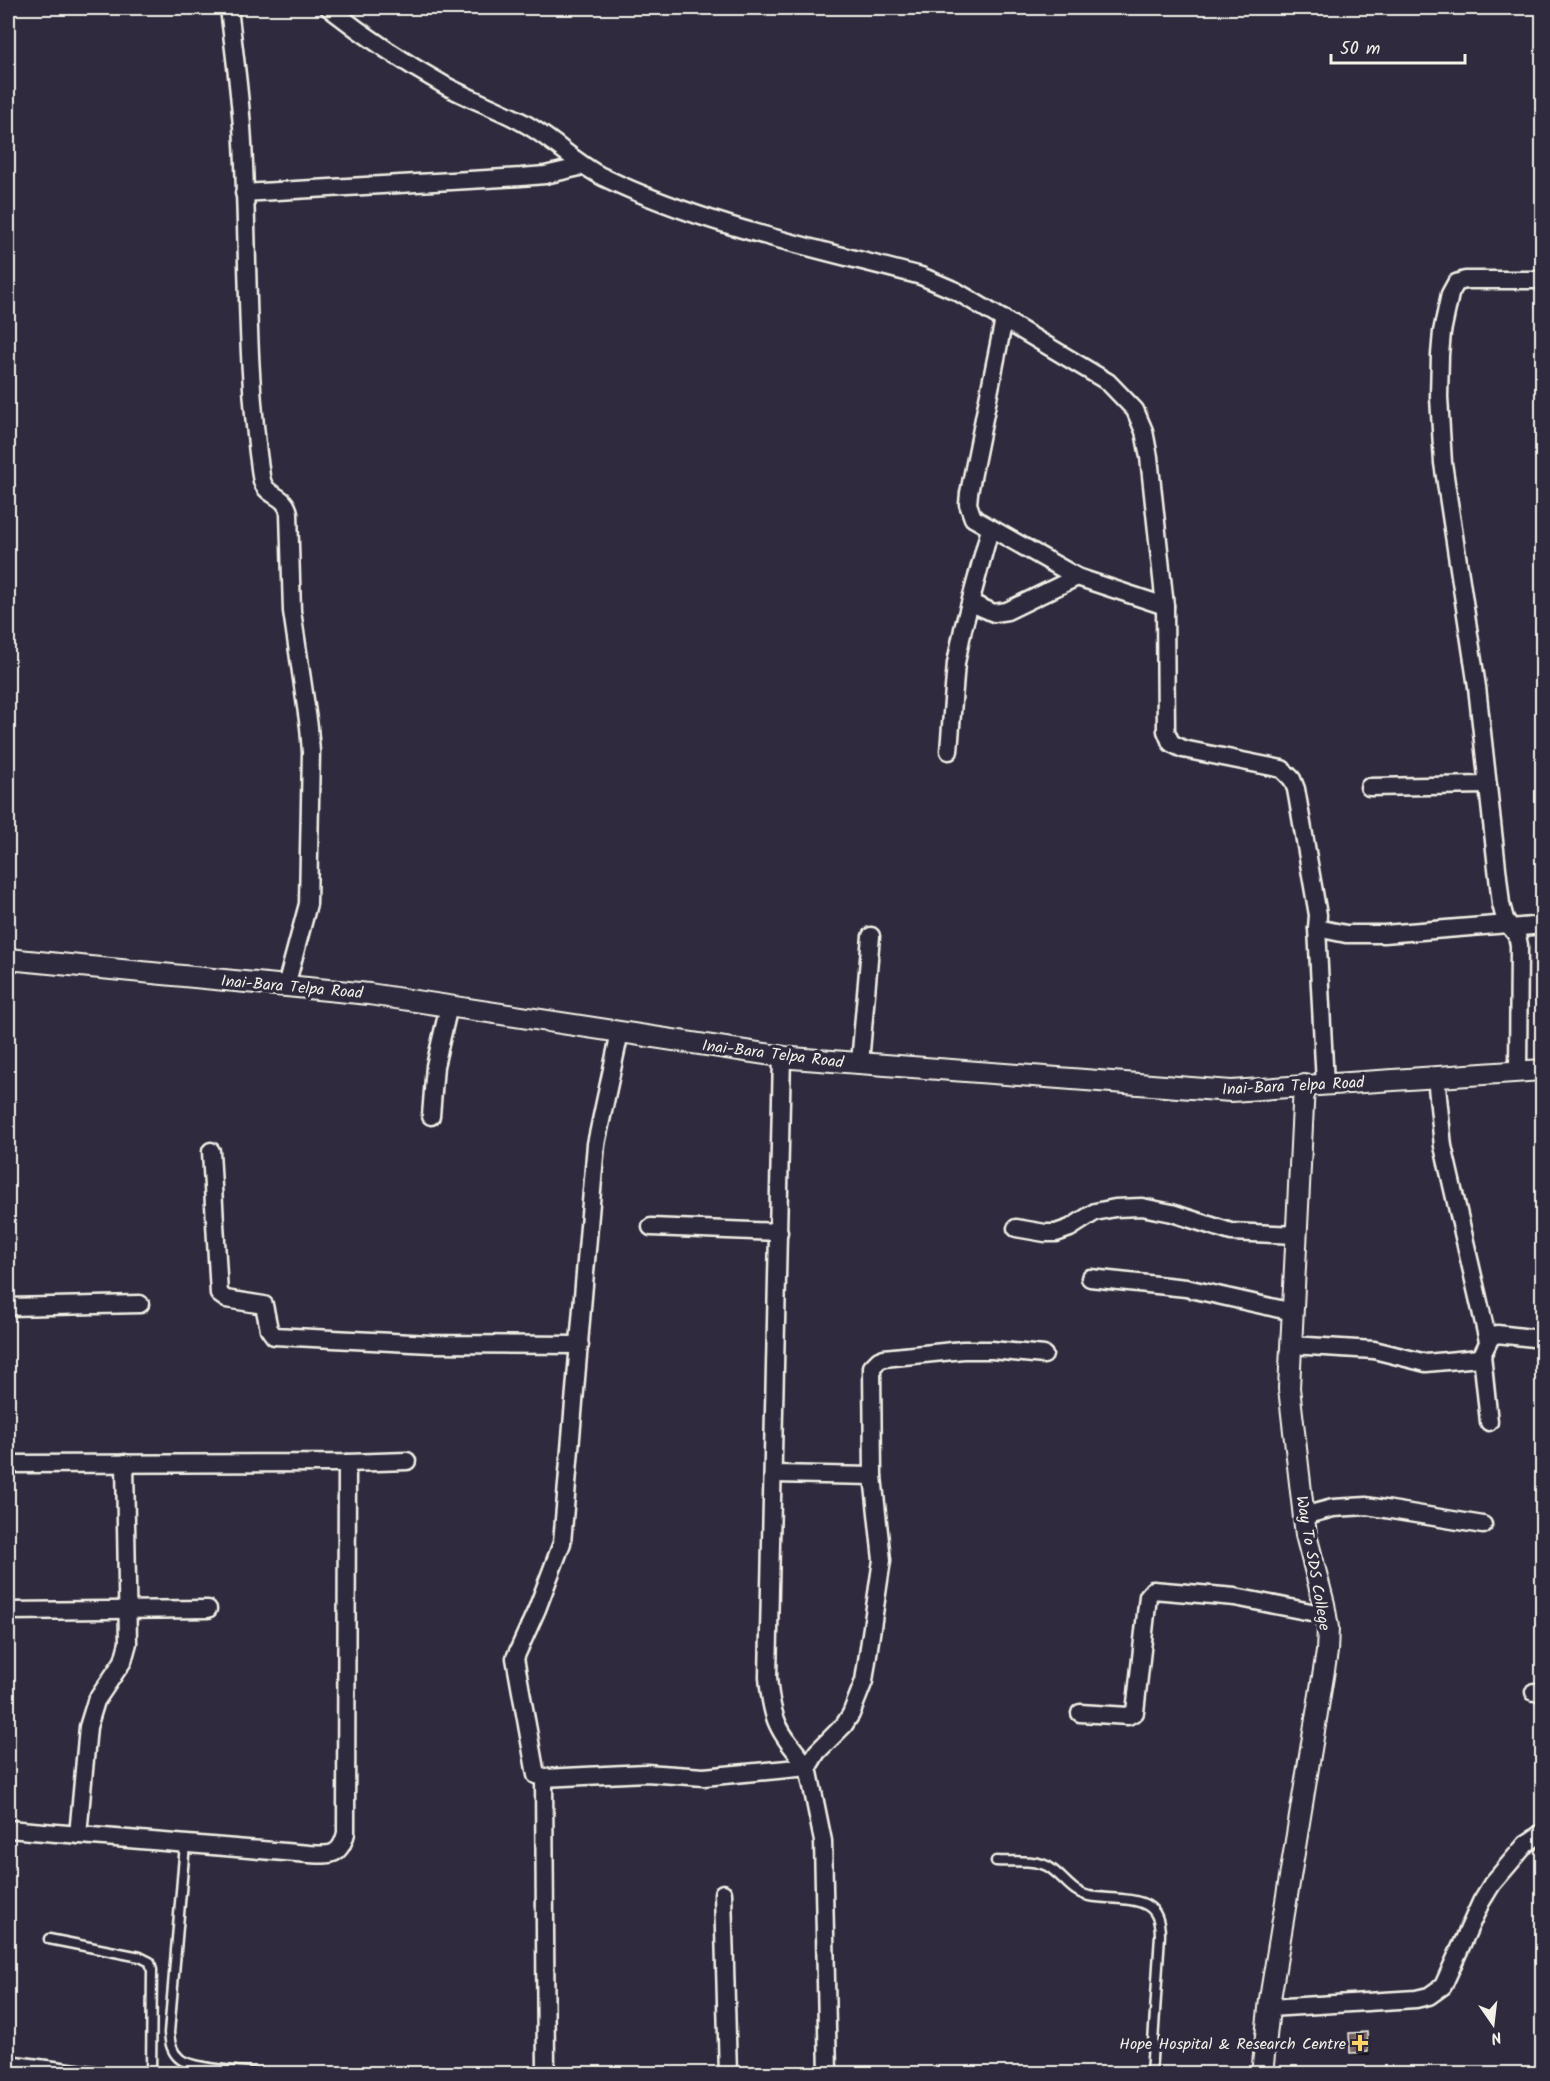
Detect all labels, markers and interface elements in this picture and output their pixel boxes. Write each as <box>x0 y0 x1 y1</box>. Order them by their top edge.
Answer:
scale bar <box>1331 27 1464 65</box>
text: 50 m <box>1340 35 1380 64</box>
street label: Inai-Bara Telpa Road <box>220 969 365 1006</box>
street label: Inai-Bara Telpa Road <box>701 1033 846 1076</box>
street label: Inai-Bara Telpa Road <box>1221 1070 1366 1103</box>
street label: Way To SDS College <box>1288 1494 1337 1633</box>
north arrow <box>1463 1994 1523 2054</box>
text: N <box>1488 2024 1504 2050</box>
place label: Hope Hospital & Research Centre <box>1119 2032 1346 2057</box>
marker: Hope Hospital & Research Centre <box>1351 2034 1369 2052</box>

